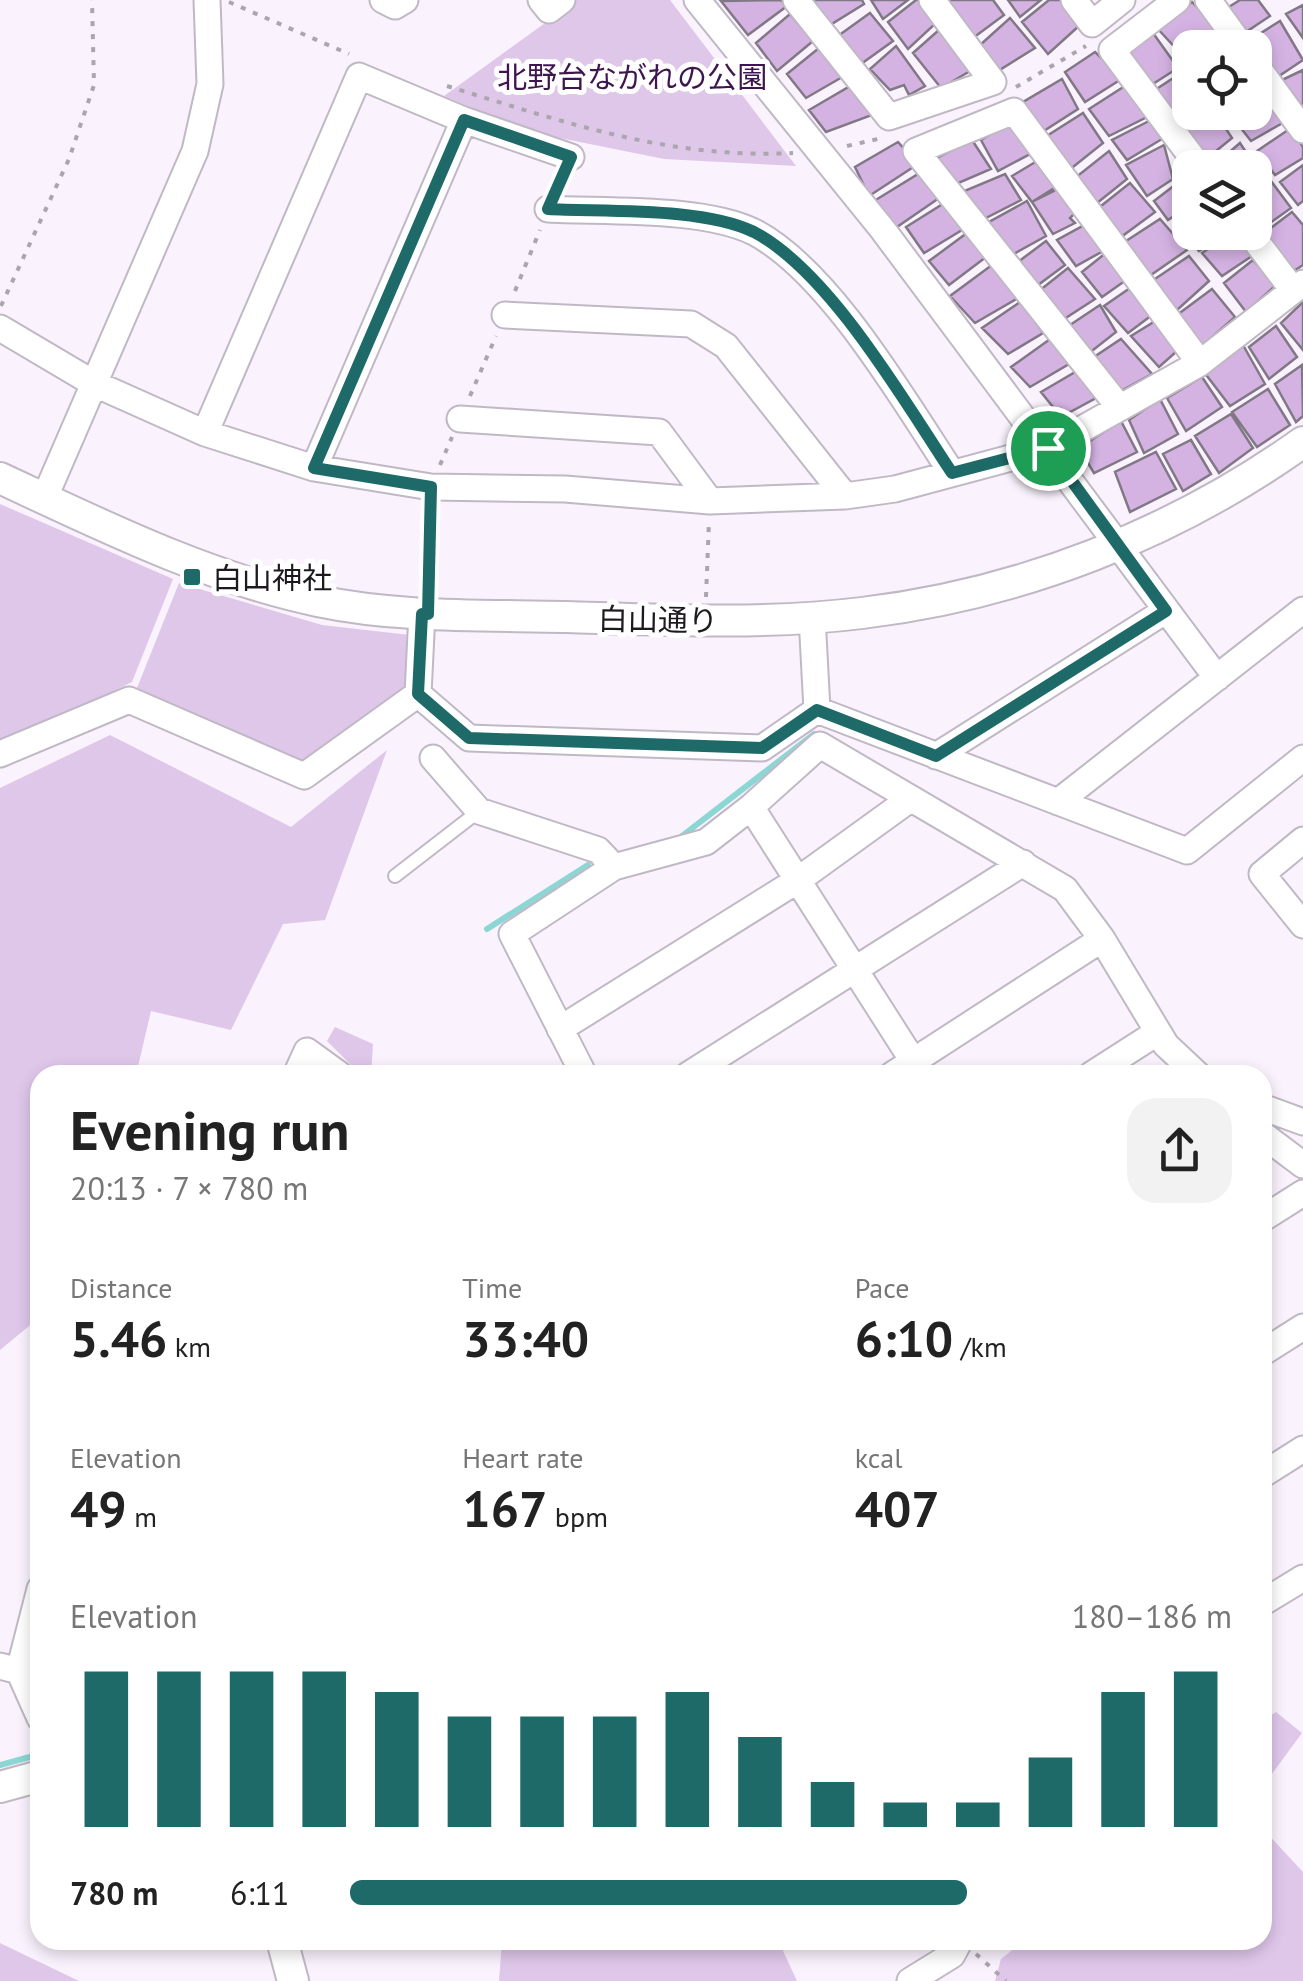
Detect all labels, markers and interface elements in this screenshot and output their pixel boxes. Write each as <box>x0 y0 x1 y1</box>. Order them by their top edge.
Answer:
map controls <box>1172 30 1272 250</box>
button: locate <box>1172 30 1272 130</box>
park label: 北野台ながれの公園 <box>497 57 767 96</box>
button: layers <box>1172 150 1272 250</box>
pin <box>1006 406 1091 491</box>
icon: arrive <box>1021 421 1076 476</box>
place label: 白山神社 <box>212 558 332 597</box>
marker: 白山神社 <box>181 566 203 588</box>
street label: 白山通り <box>598 598 718 640</box>
text: Evening run <box>70 1094 350 1165</box>
button: share <box>1127 1098 1232 1203</box>
text: 20:13 · 7 × 780 m <box>70 1167 308 1209</box>
text: Distance <box>70 1269 173 1306</box>
text: Time <box>462 1269 522 1306</box>
text: Pace <box>855 1269 909 1306</box>
text: 5.46 <box>70 1306 167 1371</box>
text: 33:40 <box>462 1306 589 1371</box>
text: 6:10 <box>855 1306 953 1371</box>
text: km <box>167 1328 211 1365</box>
text: /km <box>953 1328 1007 1365</box>
text: Elevation <box>70 1439 182 1476</box>
text: Heart rate <box>462 1439 583 1476</box>
text: kcal <box>855 1439 902 1476</box>
text: 49 <box>70 1476 127 1541</box>
text: 167 <box>462 1476 547 1541</box>
text: 407 <box>855 1476 940 1541</box>
text: m <box>127 1498 157 1535</box>
text: bpm <box>547 1498 608 1535</box>
text: Elevation <box>70 1595 197 1637</box>
text: 180–186 m <box>1072 1595 1232 1637</box>
text: 780 m <box>70 1872 158 1914</box>
text: 6:11 <box>230 1872 289 1914</box>

